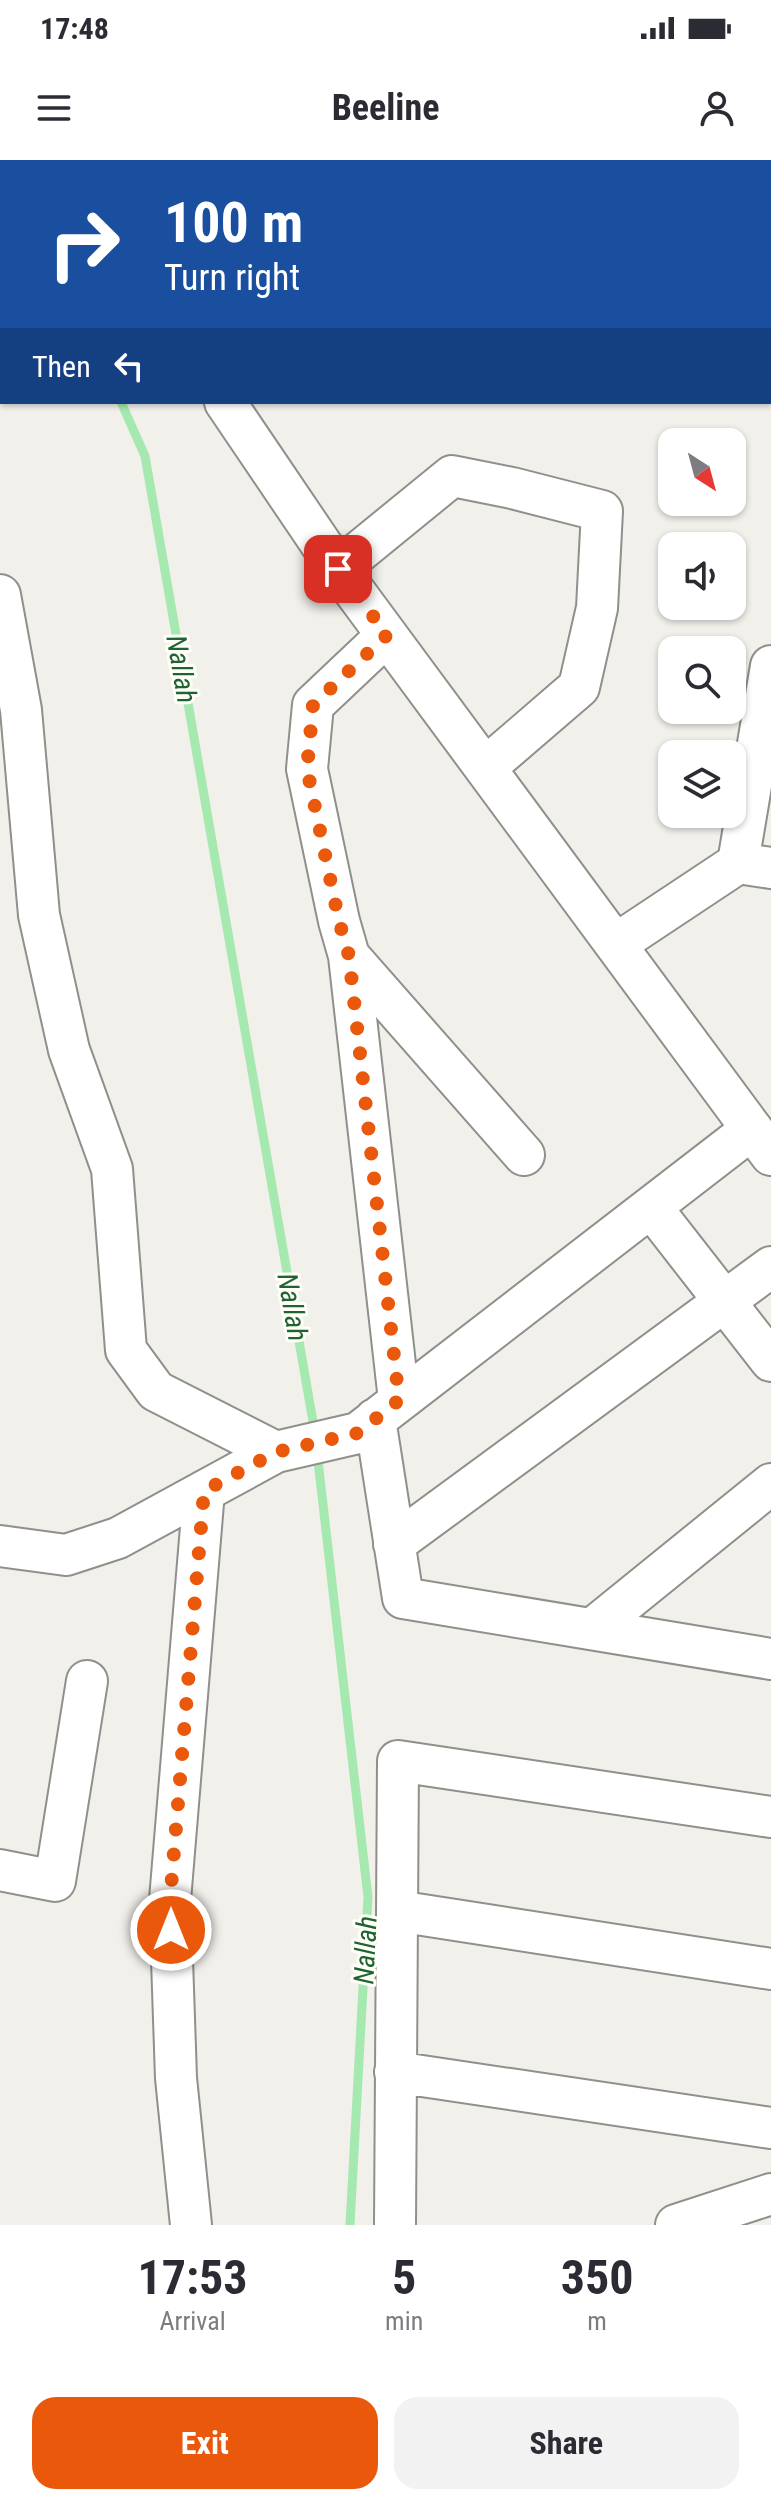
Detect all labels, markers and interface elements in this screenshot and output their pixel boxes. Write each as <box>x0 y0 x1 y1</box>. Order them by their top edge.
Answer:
text: 17:48 <box>40 11 109 46</box>
icon: menu <box>32 86 76 130</box>
icon: person <box>695 86 739 130</box>
text: Beeline <box>332 87 439 129</box>
text: 100 m <box>164 190 303 256</box>
icon: right <box>32 192 136 296</box>
text: Turn right <box>164 257 300 299</box>
icon: left <box>107 344 151 388</box>
text: Then <box>32 349 91 384</box>
north arrow <box>658 428 746 516</box>
map controls <box>658 428 746 828</box>
button: sound <box>658 532 746 620</box>
pin <box>304 535 372 603</box>
icon: arrive <box>316 547 360 591</box>
water label: Nallah <box>159 633 204 706</box>
button: search <box>658 636 746 724</box>
button: layers <box>658 740 746 828</box>
water label: Nallah <box>270 1271 315 1344</box>
position arrow <box>129 1888 213 1972</box>
water label: Nallah <box>347 1915 384 1985</box>
text: 17:53 <box>137 2249 248 2306</box>
text: 5 <box>392 2249 416 2306</box>
text: 350 <box>561 2249 633 2306</box>
text: Arrival <box>159 2306 226 2336</box>
text: min <box>385 2306 423 2336</box>
text: m <box>587 2306 607 2336</box>
button: Exit <box>32 2397 378 2489</box>
button: Share <box>394 2397 739 2489</box>

